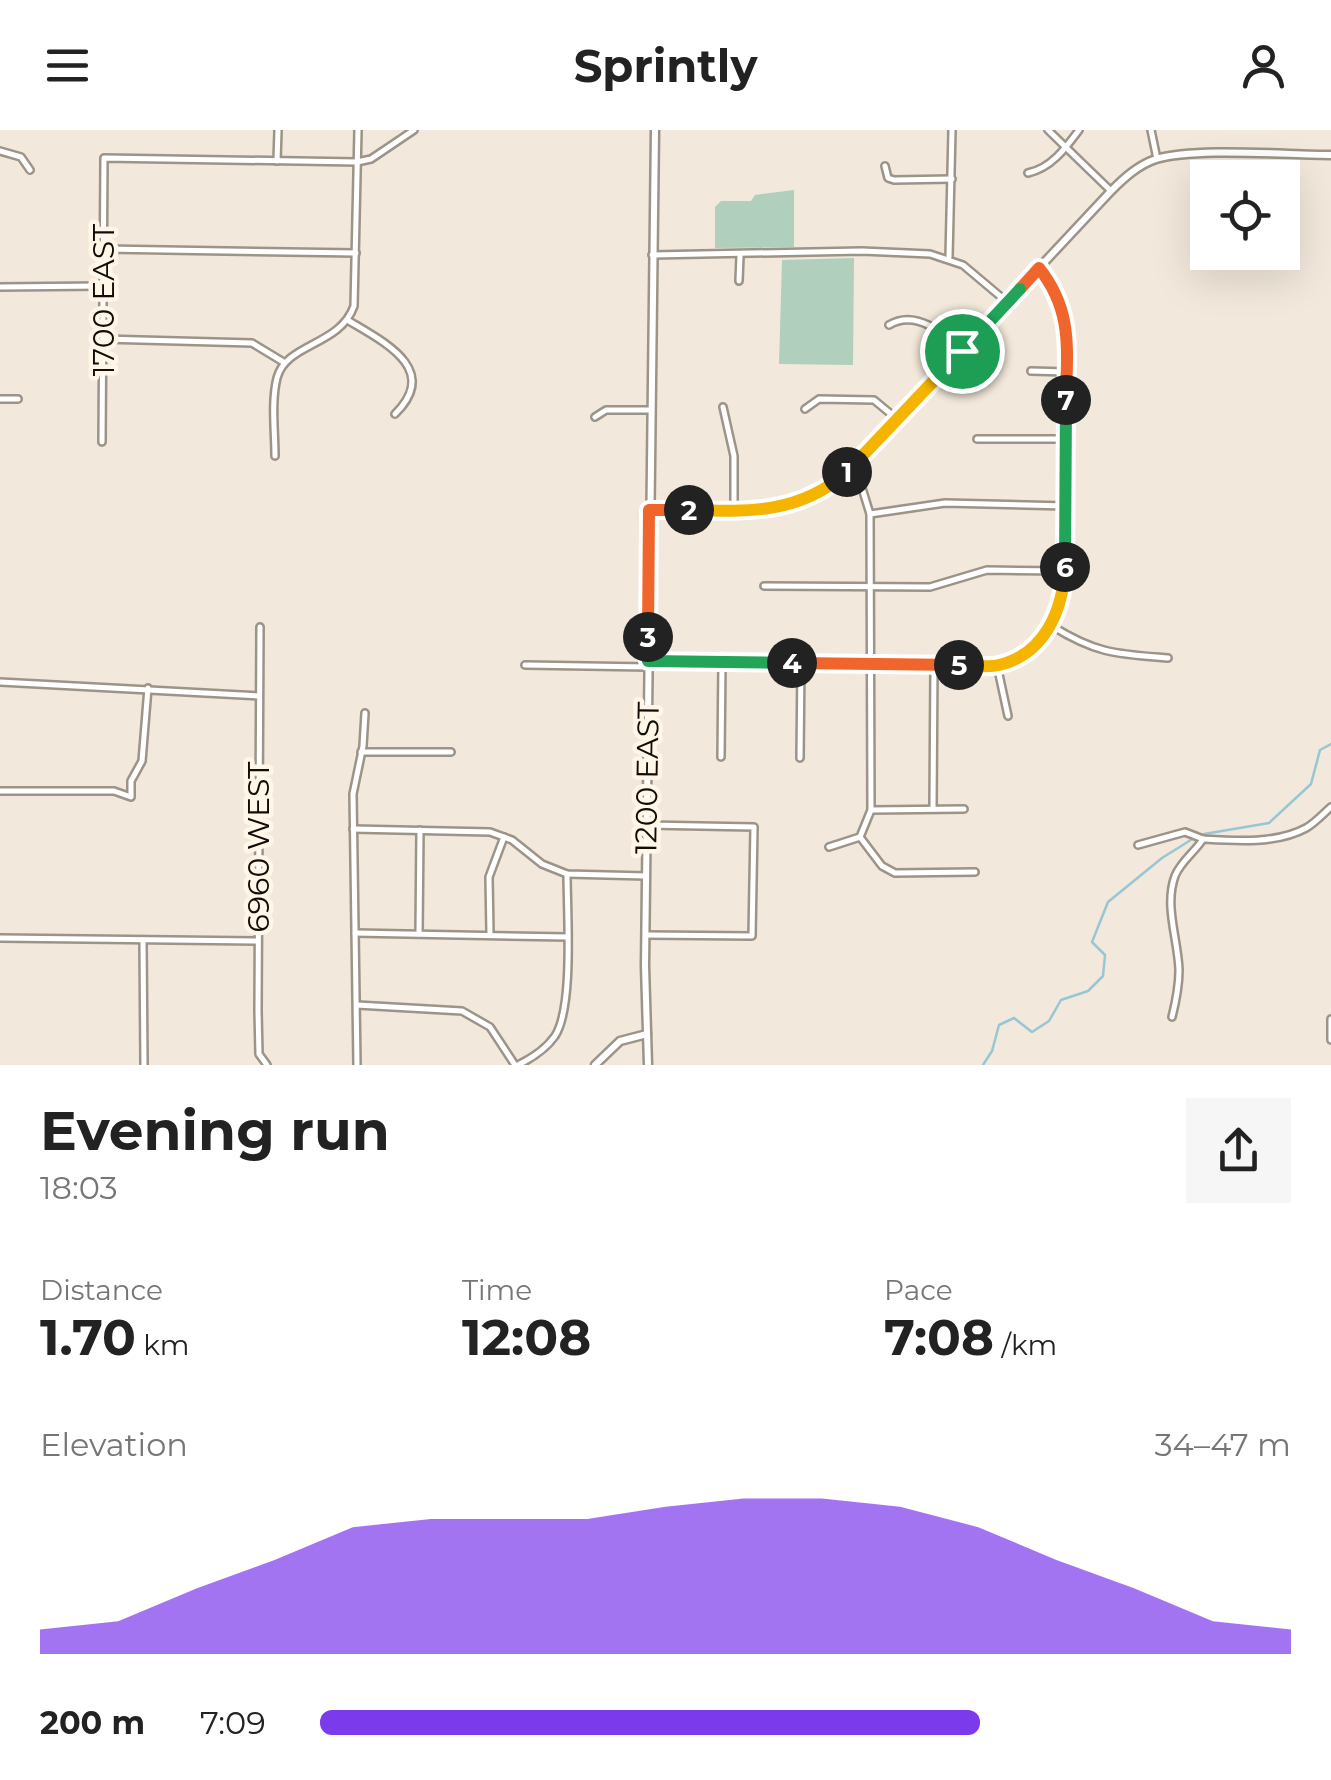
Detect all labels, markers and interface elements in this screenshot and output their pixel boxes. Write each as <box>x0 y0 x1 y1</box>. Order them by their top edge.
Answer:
icon: menu <box>40 38 95 93</box>
text: Sprintly <box>574 38 757 93</box>
icon: person <box>1236 38 1291 93</box>
map controls <box>1190 160 1300 270</box>
button: locate <box>1190 160 1300 270</box>
street label: 1700 EAST <box>85 223 122 376</box>
pin <box>920 309 1005 394</box>
icon: arrive <box>935 324 990 379</box>
pin: 7 <box>1041 375 1091 425</box>
text: 7 <box>1057 383 1075 417</box>
pin: 1 <box>822 447 872 497</box>
text: 1 <box>842 455 852 489</box>
pin: 2 <box>664 485 714 535</box>
text: 2 <box>681 493 697 527</box>
pin: 6 <box>1040 542 1090 592</box>
text: 6 <box>1056 550 1074 584</box>
pin: 3 <box>623 612 673 662</box>
text: 3 <box>640 620 656 654</box>
pin: 4 <box>767 638 817 688</box>
pin: 5 <box>934 640 984 690</box>
text: 4 <box>782 646 802 680</box>
text: 5 <box>951 648 967 682</box>
street label: 1200 EAST <box>627 701 667 854</box>
street label: 6960 WEST <box>240 761 277 932</box>
text: Evening run <box>40 1097 390 1164</box>
button: share <box>1186 1098 1291 1203</box>
text: 18:03 <box>40 1168 118 1207</box>
text: Distance <box>40 1273 163 1307</box>
text: Time <box>462 1273 532 1307</box>
text: Pace <box>884 1273 953 1307</box>
text: 1.70 <box>40 1307 136 1368</box>
text: 12:08 <box>462 1307 591 1368</box>
text: 7:08 <box>884 1307 994 1368</box>
text: km <box>136 1328 189 1362</box>
text: /km <box>994 1328 1057 1362</box>
text: Elevation <box>40 1425 188 1464</box>
text: 34–47 m <box>1154 1425 1291 1464</box>
text: 200 m <box>40 1703 145 1742</box>
text: 7:09 <box>200 1703 266 1742</box>

